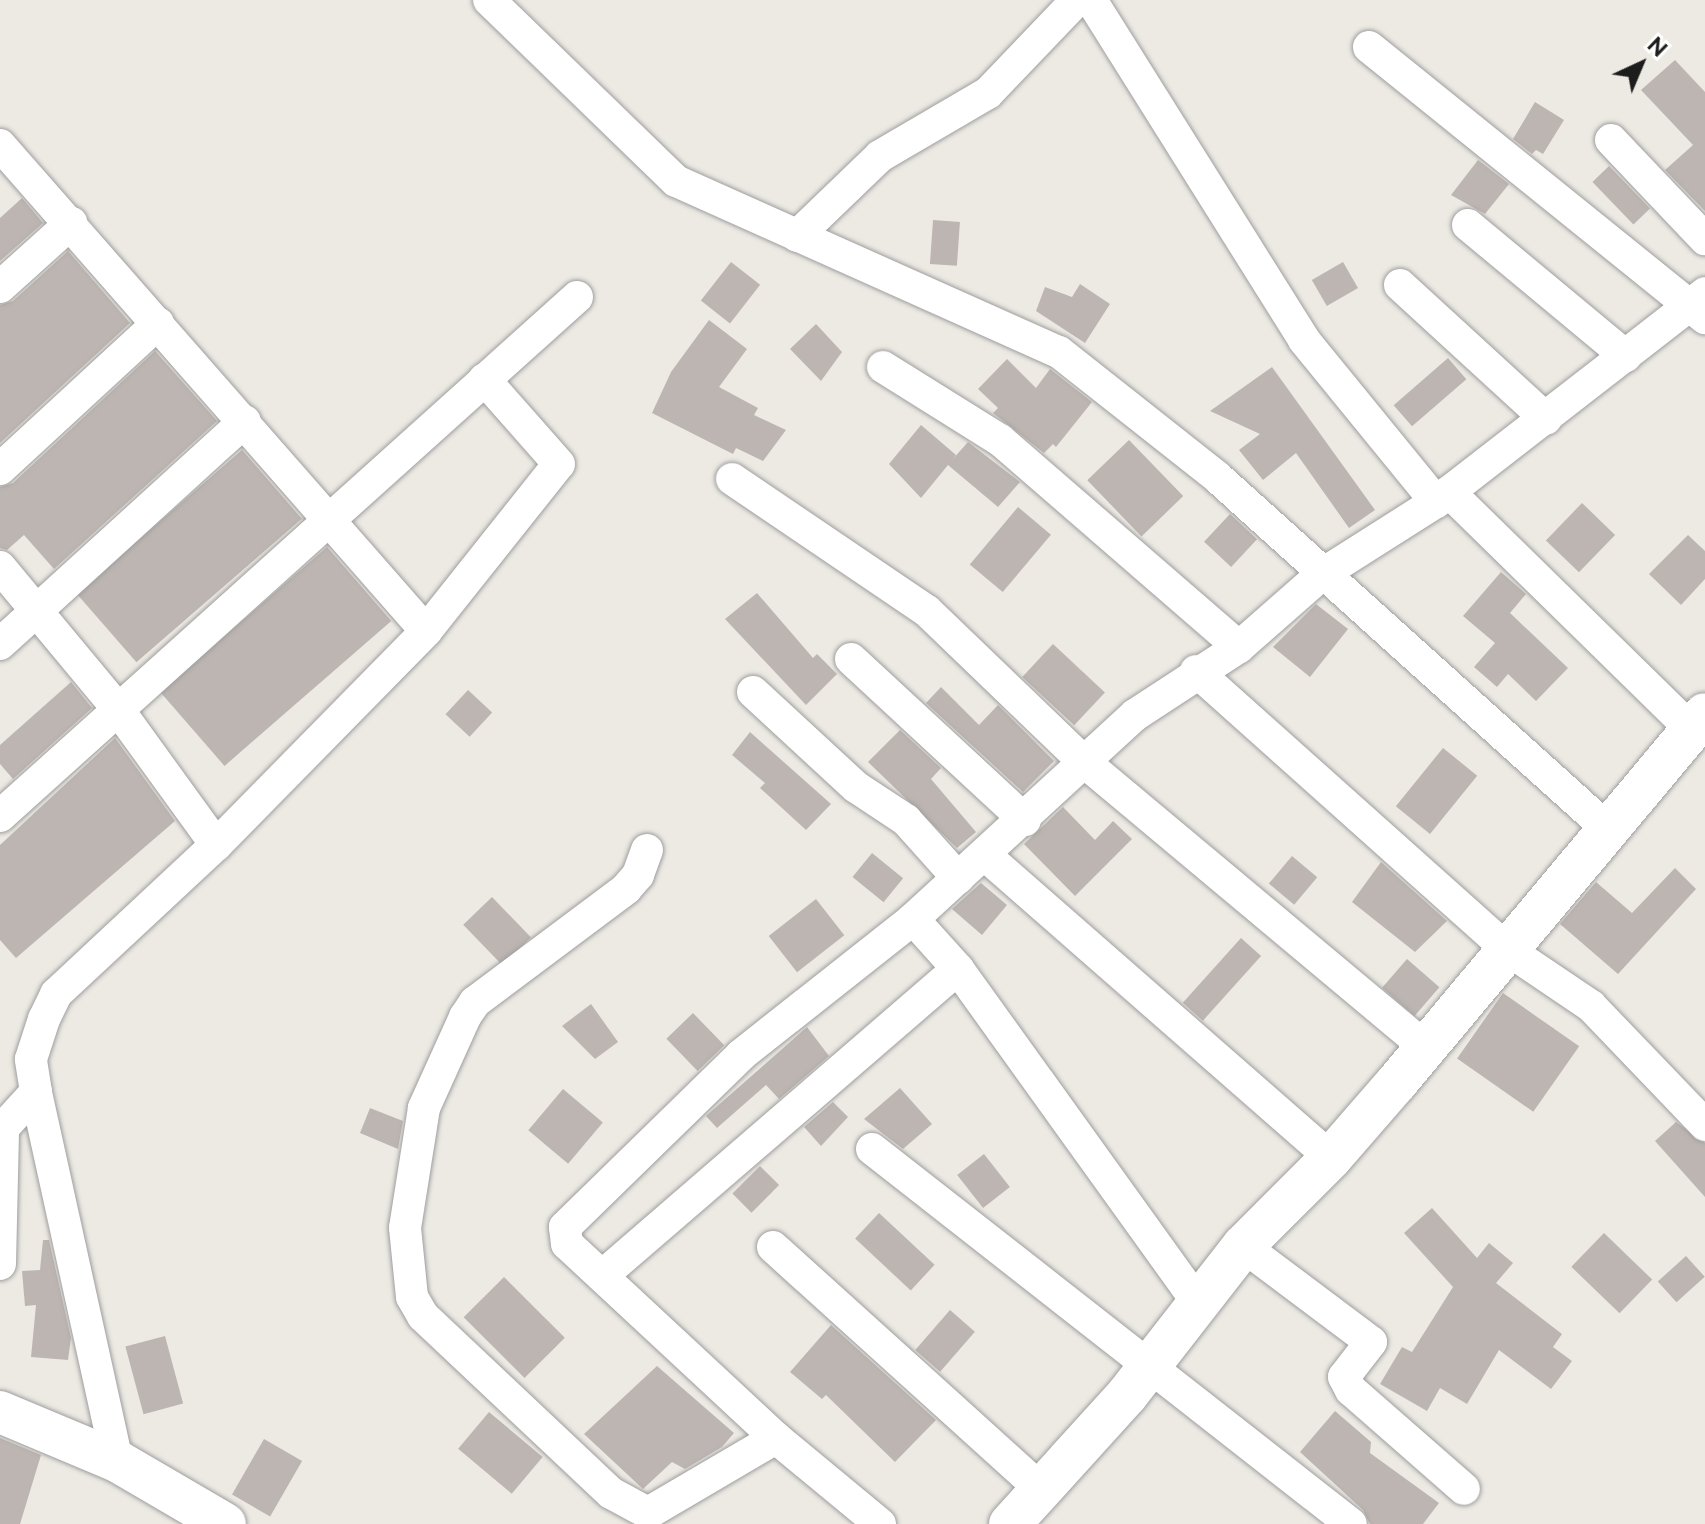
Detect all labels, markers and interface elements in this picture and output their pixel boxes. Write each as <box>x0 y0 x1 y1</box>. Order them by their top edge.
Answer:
north arrow <box>1601 24 1681 104</box>
text: N <box>1643 32 1673 62</box>

